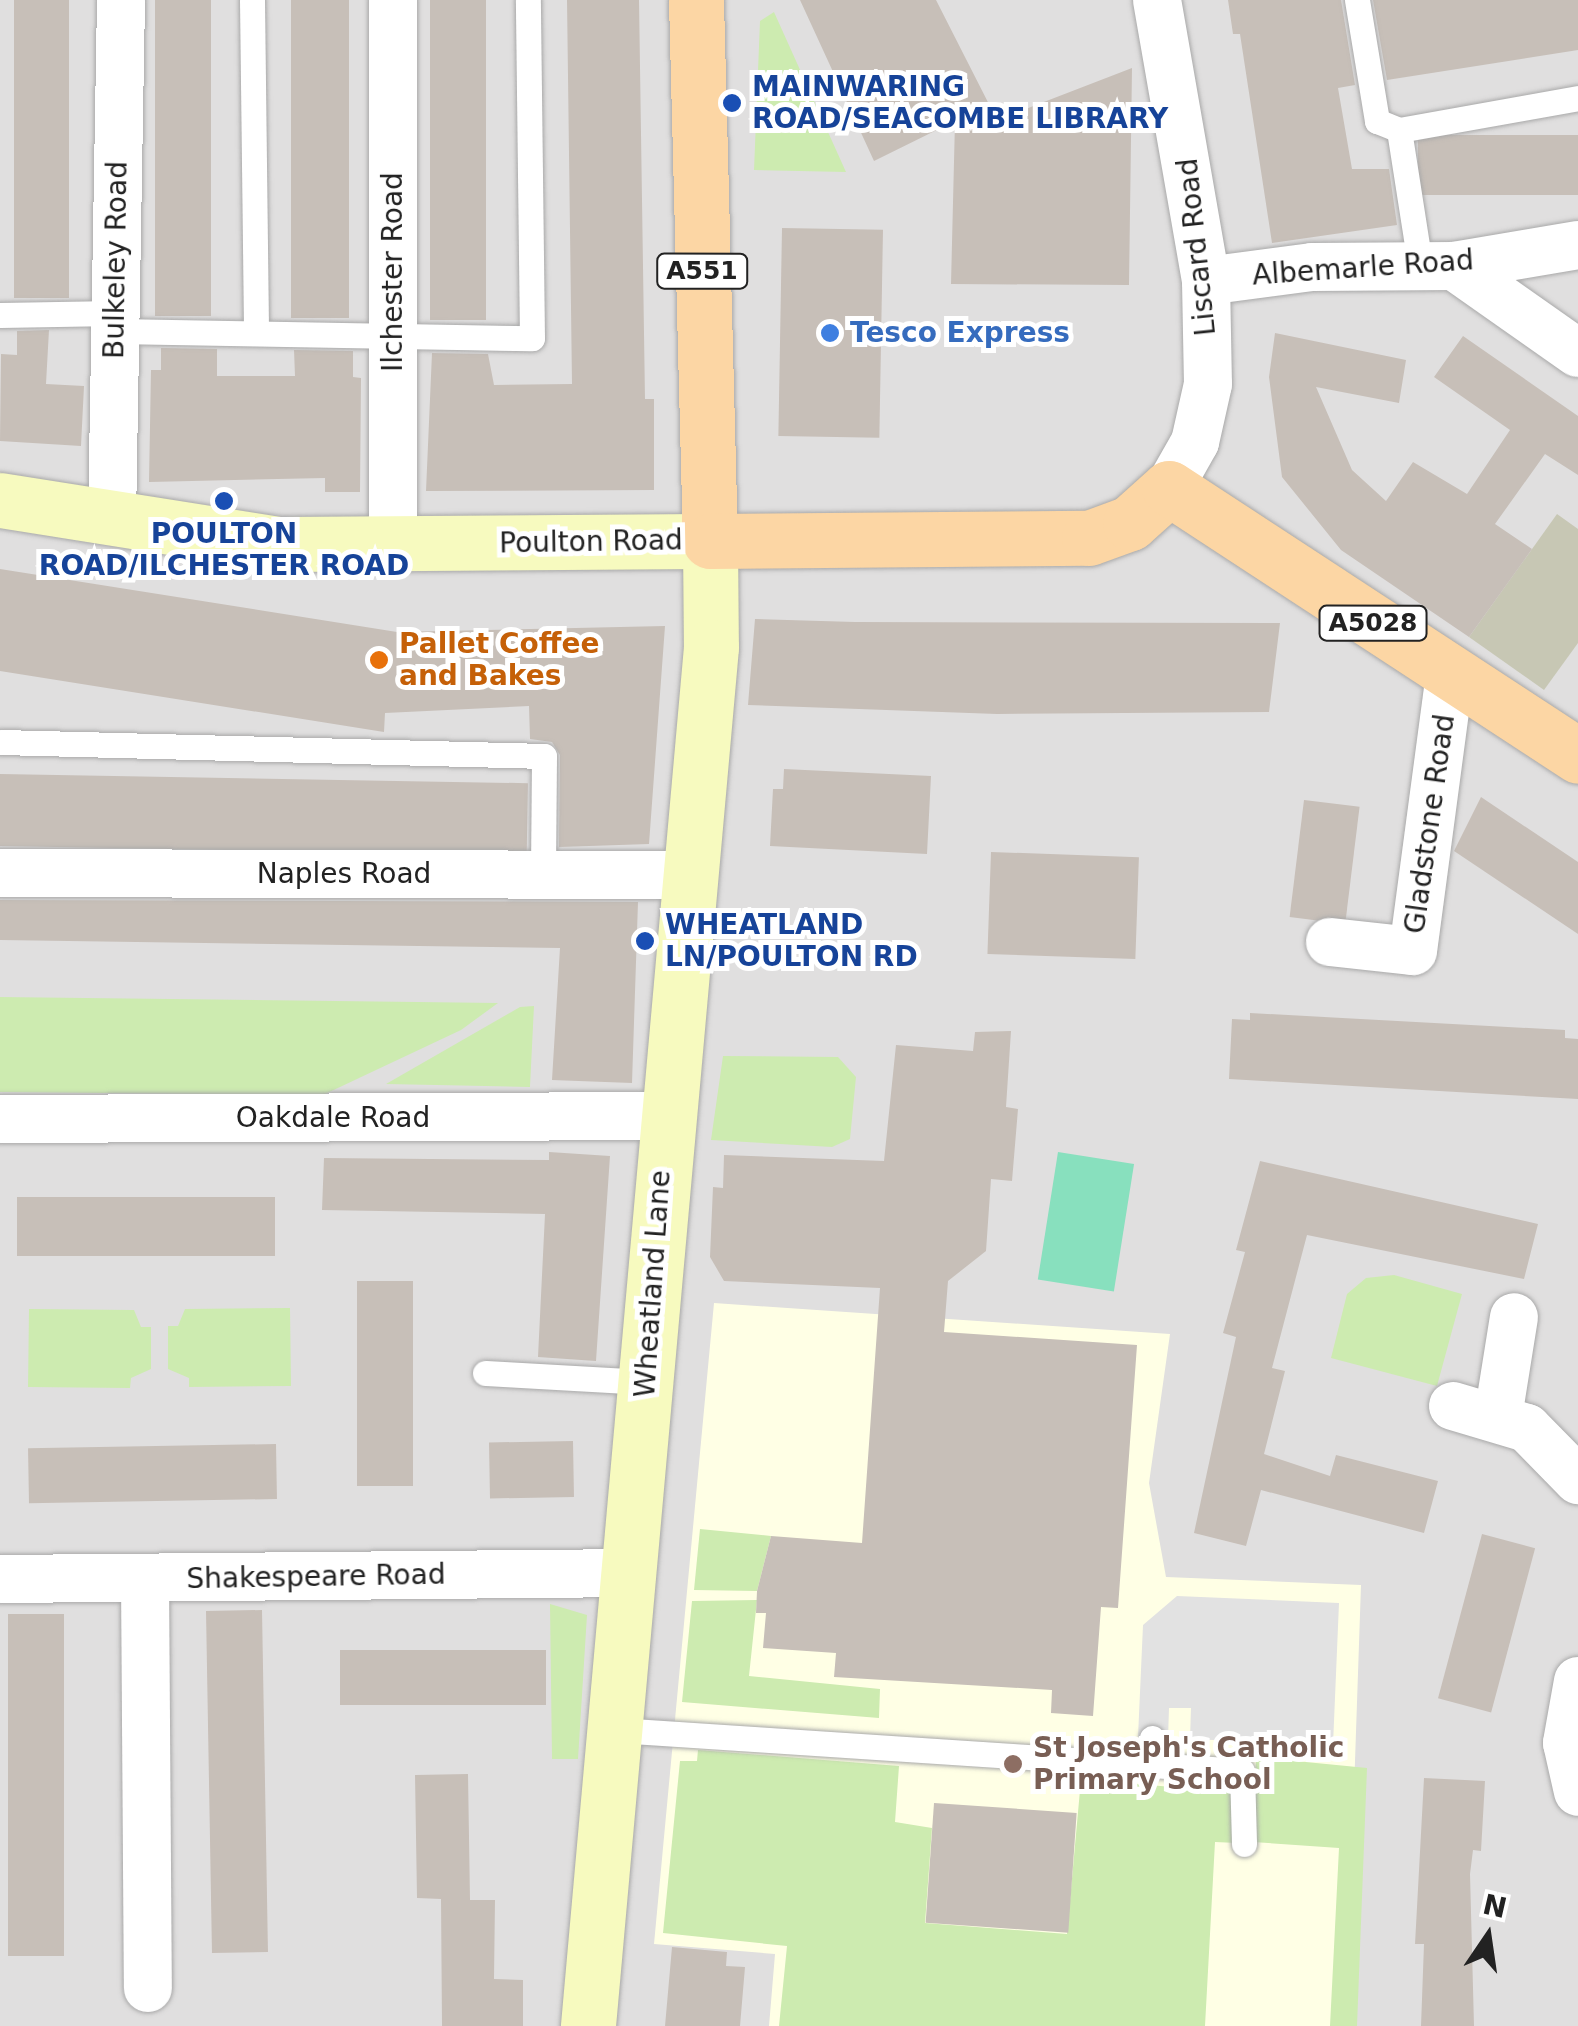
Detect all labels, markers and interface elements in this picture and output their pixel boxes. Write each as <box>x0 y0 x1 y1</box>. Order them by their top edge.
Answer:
place label: MAINWARING ROAD/SEACOMBE LIBRARY <box>752 70 1168 136</box>
marker: MAINWARING ROAD/SEACOMBE LIBRARY <box>721 92 743 114</box>
street label: Liscard Road <box>1171 156 1223 338</box>
street label: Bulkeley Road <box>97 161 135 359</box>
street label: Ilchester Road <box>376 172 410 372</box>
street label: Albemarle Road <box>1251 243 1475 293</box>
road number: A551 <box>654 251 750 291</box>
place label: Tesco Express <box>850 316 1070 350</box>
marker: Tesco Express <box>819 322 841 344</box>
marker: POULTON ROAD/ILCHESTER ROAD <box>213 490 235 512</box>
place label: POULTON ROAD/ILCHESTER ROAD <box>39 517 409 583</box>
street label: Poulton Road <box>499 524 683 560</box>
road number: A5028 <box>1318 603 1428 643</box>
place label: Pallet Coffee and Bakes <box>399 627 599 693</box>
marker: Pallet Coffee and Bakes <box>368 649 390 671</box>
street label: Gladstone Road <box>1398 712 1462 936</box>
street label: Naples Road <box>257 857 431 891</box>
place label: WHEATLAND LN/POULTON RD <box>665 908 918 974</box>
marker: WHEATLAND LN/POULTON RD <box>634 930 656 952</box>
street label: Oakdale Road <box>236 1101 430 1135</box>
street label: Wheatland Lane <box>628 1169 678 1399</box>
street label: Shakespeare Road <box>186 1558 446 1596</box>
place label: St Joseph's Catholic Primary School <box>1033 1731 1344 1797</box>
marker: St Joseph's Catholic Primary School <box>1002 1753 1024 1775</box>
north arrow <box>1438 1886 1538 1986</box>
text: N <box>1480 1888 1510 1925</box>

